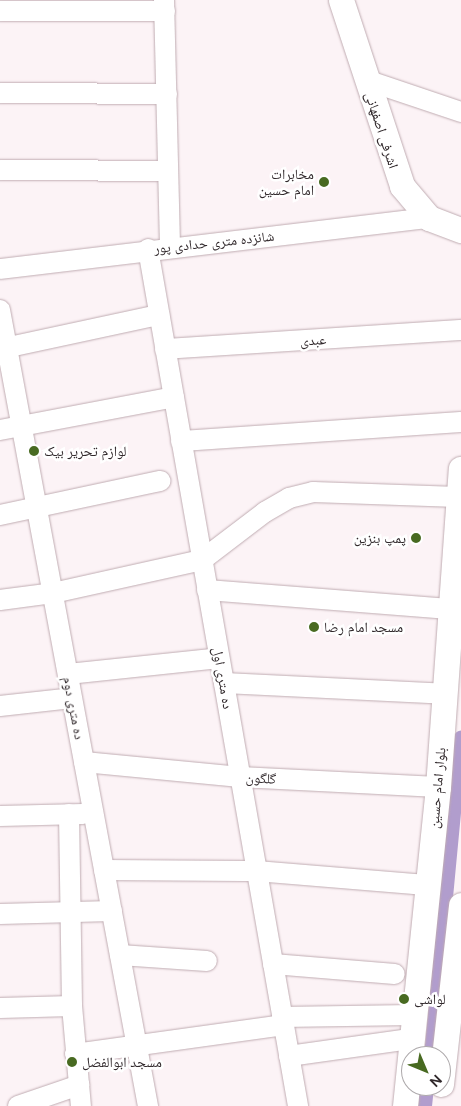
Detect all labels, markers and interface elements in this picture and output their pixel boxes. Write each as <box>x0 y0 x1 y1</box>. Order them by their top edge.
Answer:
street label: اشرفی اصفهانی <box>362 90 402 170</box>
place label: مخابرات امام حسین <box>259 166 314 198</box>
marker: مخابرات امام حسین <box>318 176 330 188</box>
street label: شانزده متری حدادی پور <box>153 227 275 257</box>
street label: عبدی <box>299 331 327 349</box>
place label: لوازم تحریر بیک <box>44 443 127 459</box>
marker: لوازم تحریر بیک <box>28 445 40 457</box>
place label: پمپ بنزین <box>354 530 406 546</box>
marker: پمپ بنزین <box>410 532 422 544</box>
place label: مسجد امام رضا <box>324 619 403 635</box>
marker: مسجد امام رضا <box>308 621 320 633</box>
street label: ده متری اول <box>209 646 237 710</box>
street label: ده متری دوم <box>60 675 88 741</box>
street label: بلوار امام حسین <box>425 747 449 829</box>
street label: گلگون <box>245 769 277 787</box>
place label: لواشی <box>414 991 446 1007</box>
marker: لواشی <box>398 993 410 1005</box>
north arrow <box>401 1046 451 1096</box>
place label: مسجد ابوالفضل <box>82 1054 162 1070</box>
marker: مسجد ابوالفضل <box>66 1056 78 1068</box>
text: N <box>426 1071 446 1091</box>

